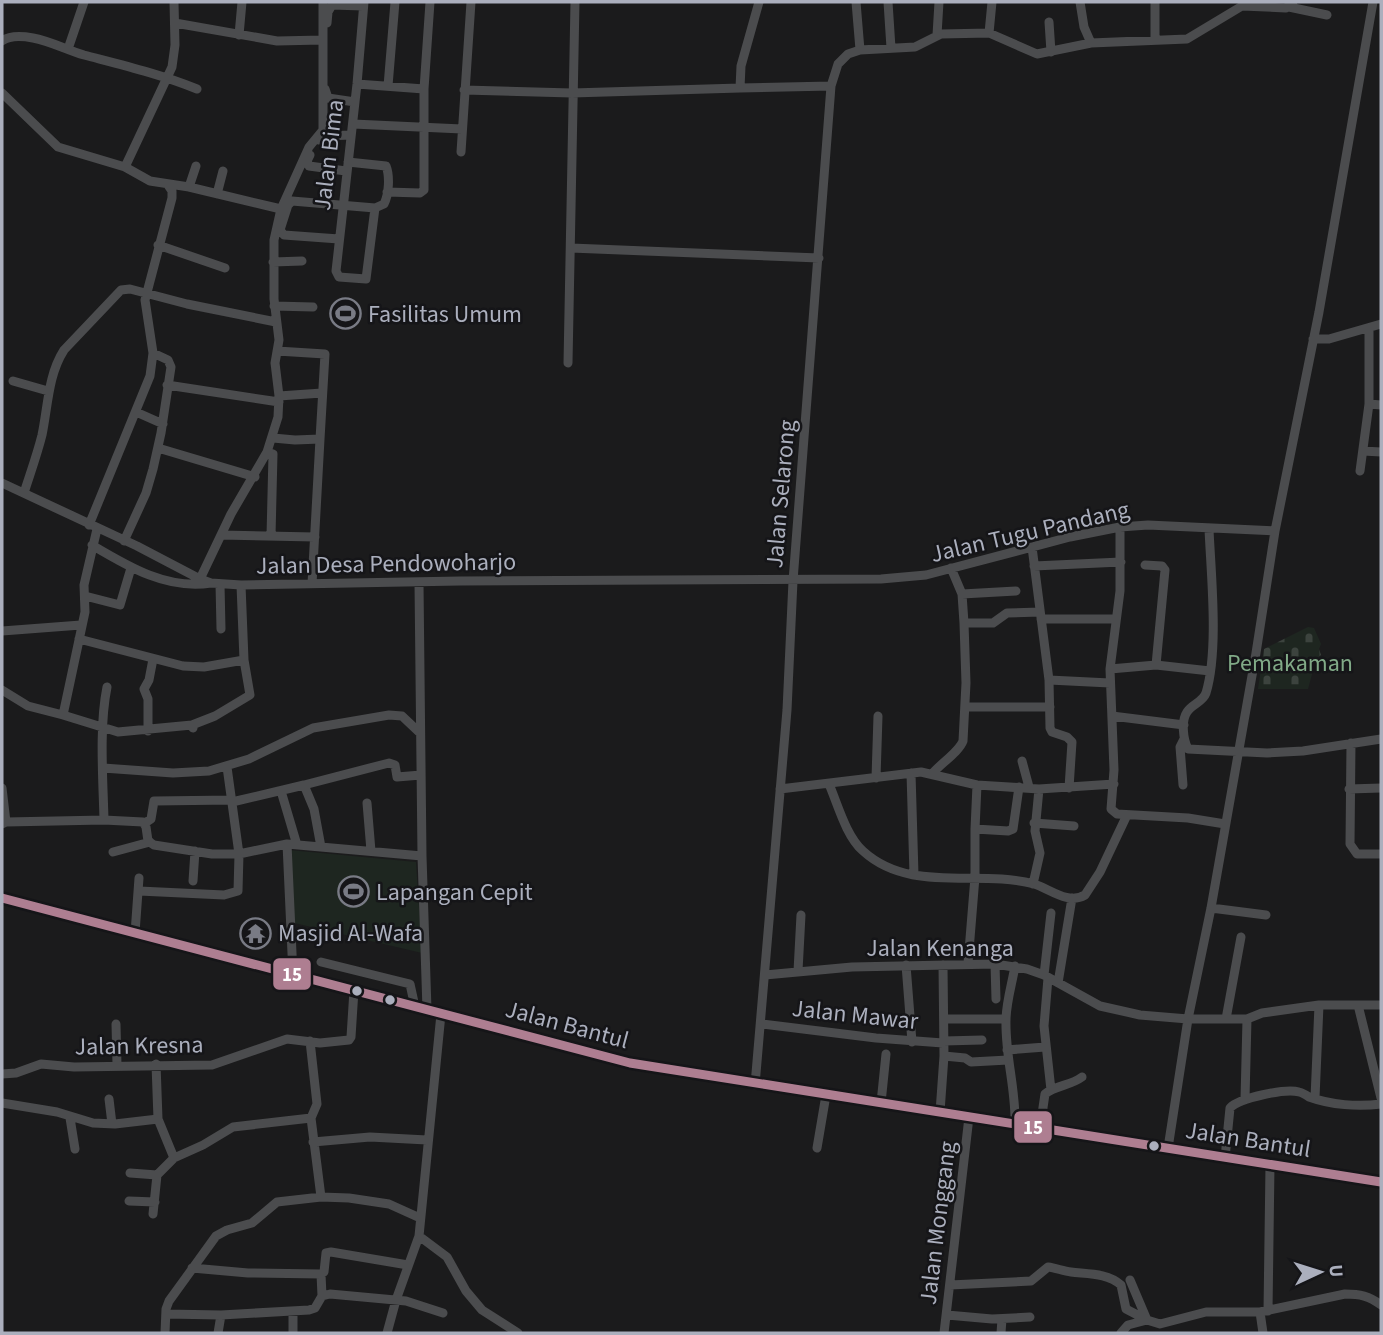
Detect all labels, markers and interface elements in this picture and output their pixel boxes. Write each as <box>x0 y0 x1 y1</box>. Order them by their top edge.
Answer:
street label: Jalan Bima <box>305 97 353 213</box>
sports icon: Fasilitas Umum <box>328 297 362 331</box>
place label: Fasilitas Umum <box>368 297 522 332</box>
street label: Jalan Selarong <box>757 418 805 570</box>
street label: Jalan Tugu Pandang <box>927 492 1133 572</box>
street label: Jalan Desa Pendowoharjo <box>256 544 516 584</box>
park label: Pemakaman <box>1227 646 1353 681</box>
sports icon: Lapangan Cepit <box>336 875 370 909</box>
place label: Lapangan Cepit <box>376 875 533 910</box>
temple icon: Masjid Al-Wafa <box>238 916 272 950</box>
place label: Masjid Al-Wafa <box>278 916 423 951</box>
street label: Jalan Kenanga <box>866 931 1014 966</box>
line badge: 15 <box>272 957 312 991</box>
text: 15 <box>282 962 302 989</box>
unlabelled marker <box>350 984 364 998</box>
street label: Jalan Mawar <box>790 991 921 1039</box>
street label: Jalan Bantul <box>501 992 633 1058</box>
unlabelled marker <box>383 993 397 1007</box>
street label: Jalan Kresna <box>74 1027 204 1065</box>
line badge: 15 <box>1013 1110 1053 1144</box>
street label: Jalan Bantul <box>1183 1113 1313 1167</box>
text: 15 <box>1023 1115 1043 1142</box>
street label: Jalan Monggang <box>911 1139 965 1307</box>
unlabelled marker <box>1147 1139 1161 1153</box>
north arrow <box>1285 1237 1355 1307</box>
text: U <box>1322 1264 1349 1278</box>

